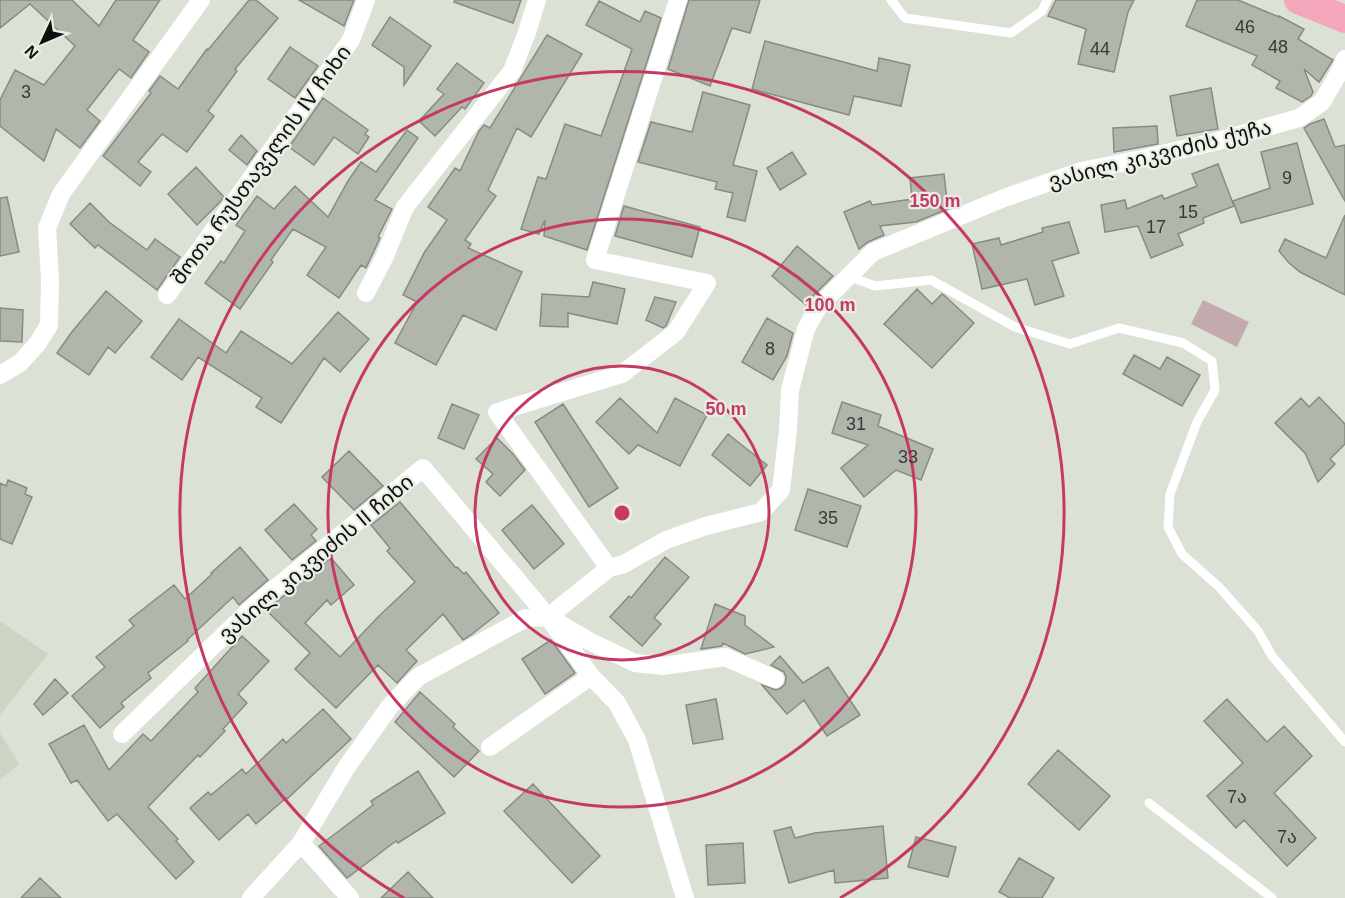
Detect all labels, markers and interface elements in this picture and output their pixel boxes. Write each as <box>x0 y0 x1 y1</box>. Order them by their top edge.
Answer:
north arrow <box>12 12 72 72</box>
house number: 46 <box>1235 17 1255 37</box>
house number: 48 <box>1268 37 1288 57</box>
house number: 44 <box>1090 39 1110 59</box>
street label: შოთა რუსთაველის IV ჩიხი <box>166 41 357 290</box>
text: N <box>21 42 42 62</box>
house number: 3 <box>21 82 31 102</box>
street label: ვასილ კიკვიძის ქუჩა <box>1046 115 1274 194</box>
house number: 9 <box>1282 168 1292 188</box>
text: 150 m <box>909 191 961 211</box>
house number: 15 <box>1178 202 1198 222</box>
house number: 17 <box>1146 217 1166 237</box>
text: 100 m <box>804 295 856 315</box>
house number: 8 <box>765 339 775 359</box>
text: 50 m <box>705 399 747 419</box>
house number: 31 <box>846 414 866 434</box>
house number: 33 <box>898 447 918 467</box>
street label: ვასილ კიკვიძის II ჩიხი <box>214 469 419 647</box>
centre of rings <box>612 503 632 523</box>
house number: 35 <box>818 508 838 528</box>
house number: 7ა <box>1227 787 1247 807</box>
house number: 7ა <box>1277 827 1297 847</box>

